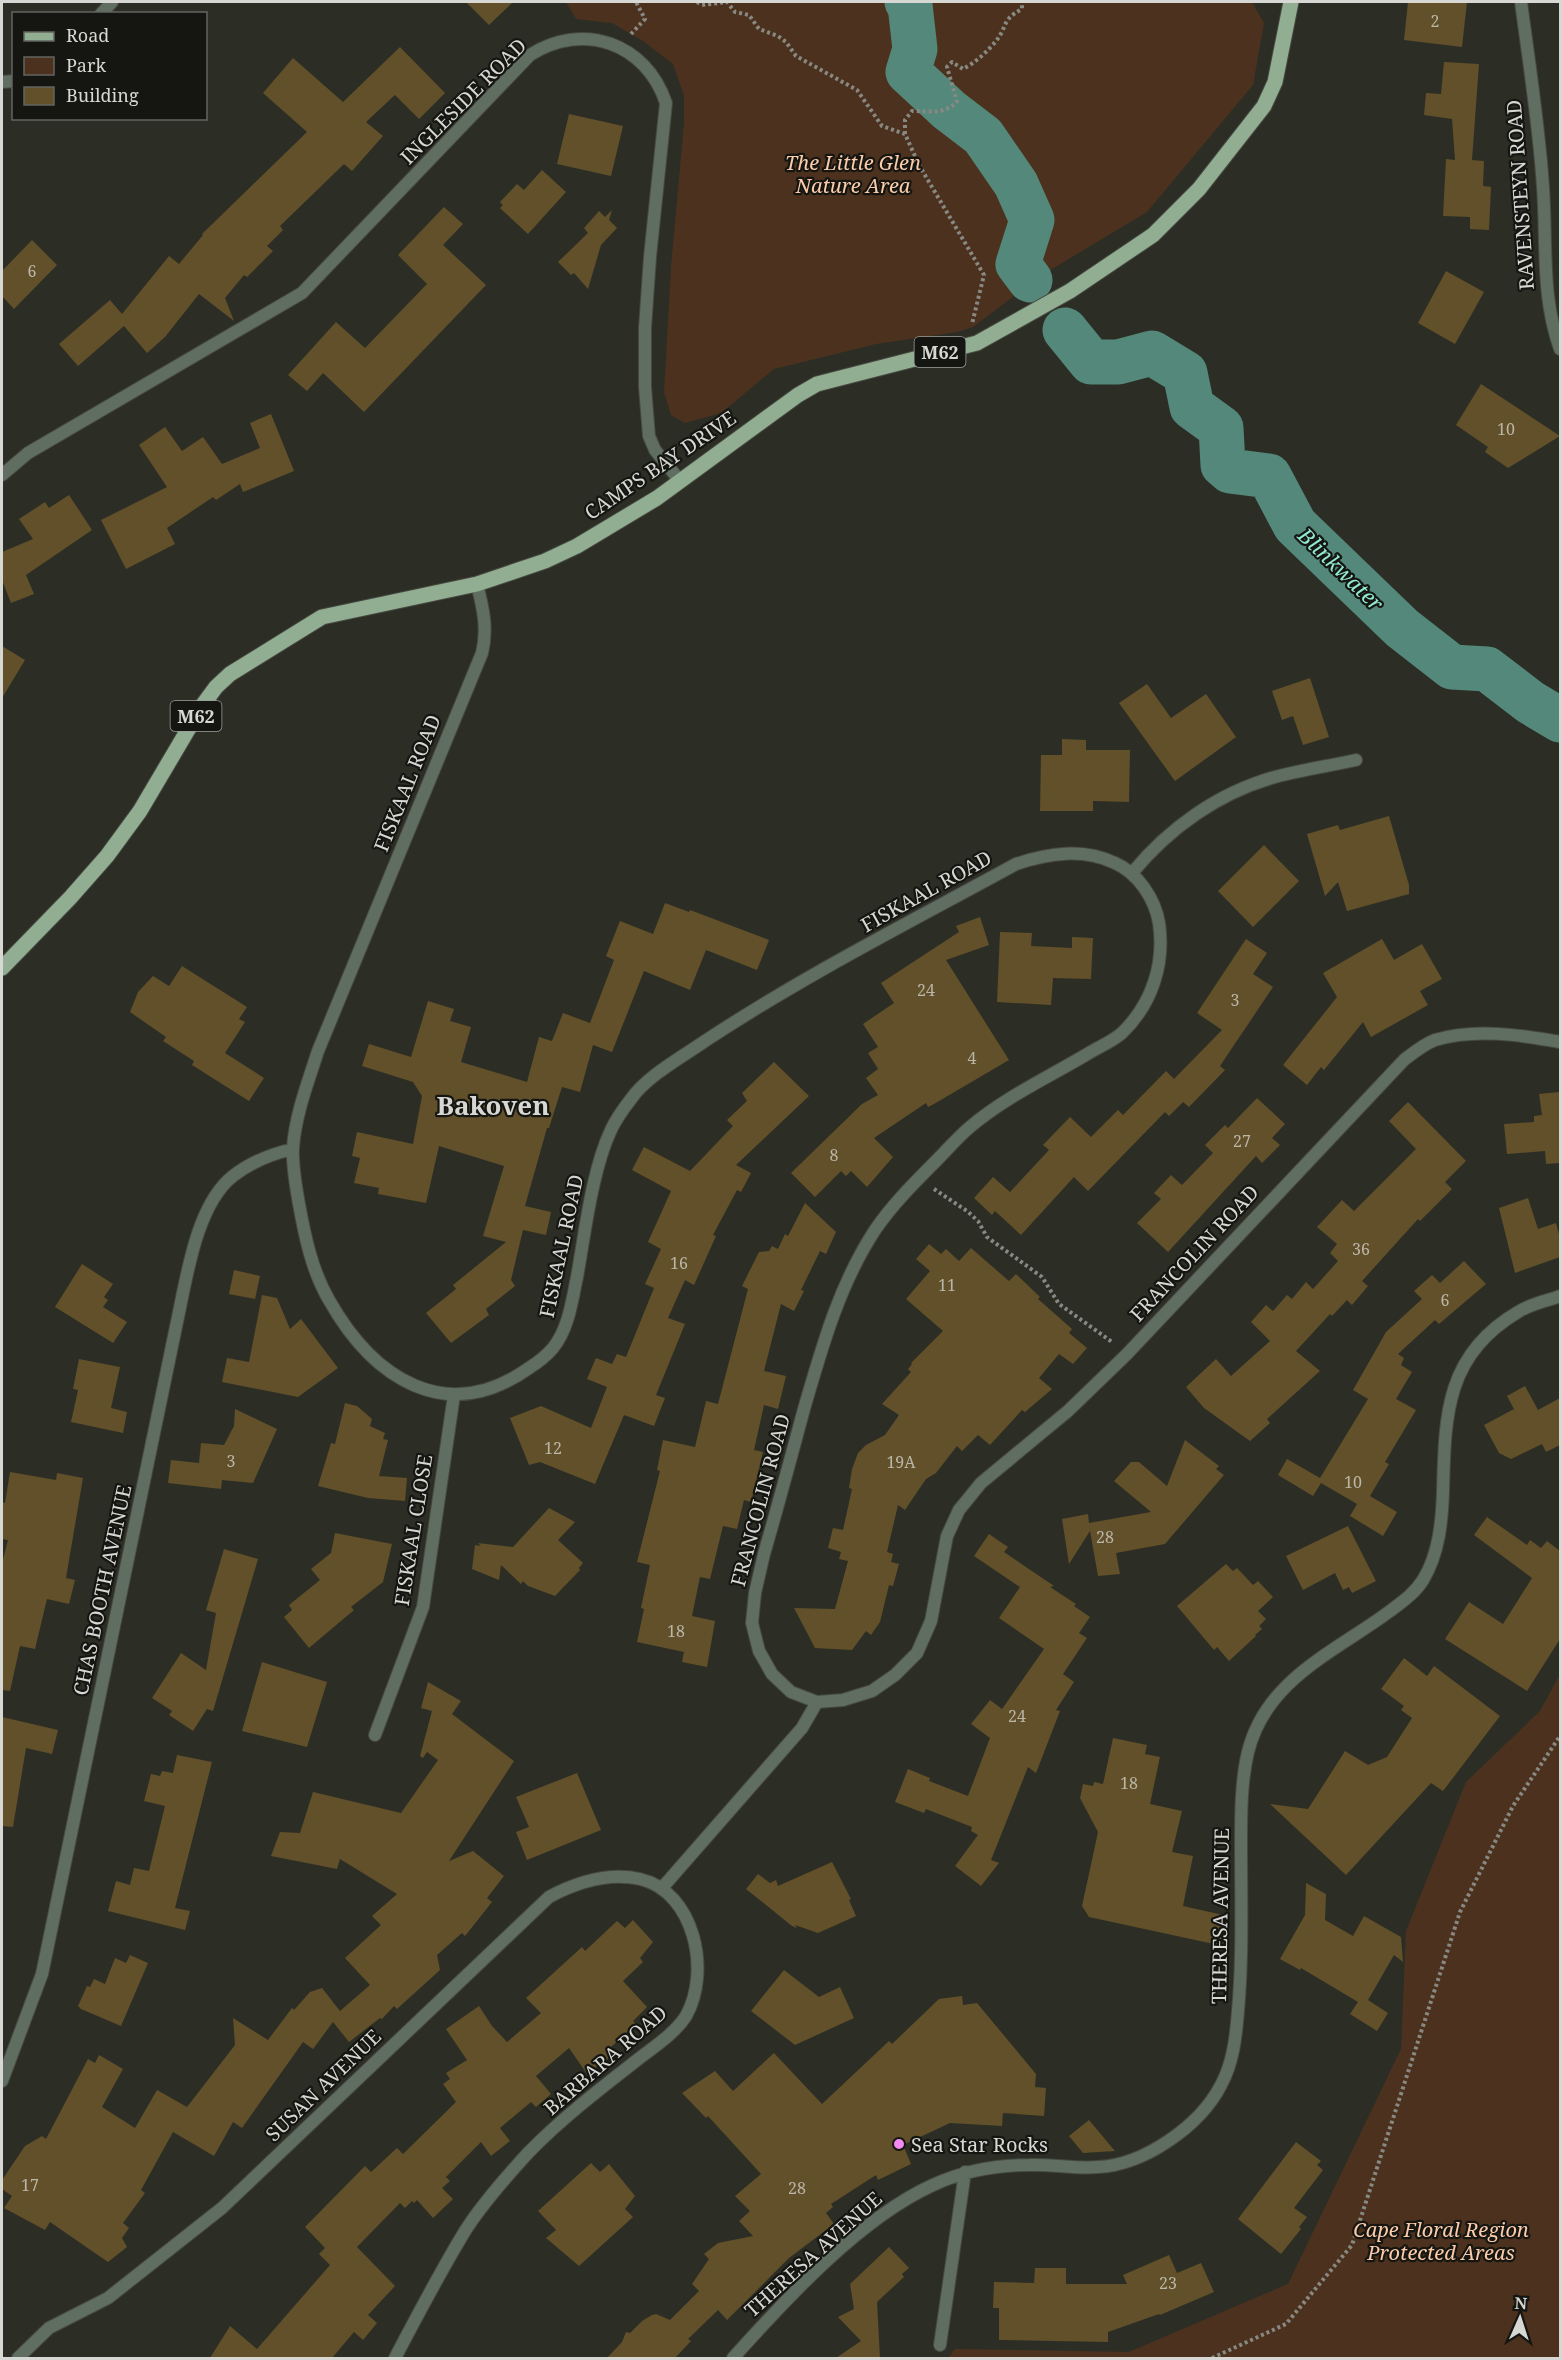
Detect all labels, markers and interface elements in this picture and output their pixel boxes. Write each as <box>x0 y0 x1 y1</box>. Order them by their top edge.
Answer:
house number: 2 <box>1431 10 1439 32</box>
legend <box>12 12 207 120</box>
text: Road <box>66 23 109 47</box>
street label: INGLESIDE ROAD <box>394 32 532 170</box>
text: Park <box>66 53 106 77</box>
text: Building <box>66 83 139 107</box>
street label: RAVENSTEYN ROAD <box>1500 99 1540 291</box>
park label: The Little Glen Nature Area <box>785 149 921 199</box>
house number: 6 <box>28 260 37 282</box>
road number: M62 <box>914 337 966 367</box>
street label: CAMPS BAY DRIVE <box>579 404 741 526</box>
house number: 10 <box>1497 418 1515 440</box>
water label: Blinkwater <box>1292 521 1390 617</box>
road number: M62 <box>170 701 222 731</box>
street label: FISKAAL ROAD <box>367 710 447 856</box>
street label: FISKAAL ROAD <box>856 844 996 938</box>
house number: 24 <box>917 979 935 1001</box>
house number: 3 <box>1231 989 1240 1011</box>
house number: 4 <box>968 1047 977 1069</box>
district label: Bakoven <box>436 1087 550 1123</box>
house number: 27 <box>1233 1130 1251 1152</box>
house number: 8 <box>830 1144 839 1166</box>
street label: FISKAAL ROAD <box>533 1172 589 1320</box>
street label: FRANCOLIN ROAD <box>1124 1179 1264 1327</box>
house number: 36 <box>1352 1238 1370 1260</box>
house number: 16 <box>670 1252 688 1274</box>
house number: 11 <box>938 1274 956 1296</box>
house number: 6 <box>1441 1289 1450 1311</box>
street label: FRANCOLIN ROAD <box>724 1411 796 1589</box>
house number: 12 <box>544 1437 562 1459</box>
house number: 3 <box>227 1450 236 1472</box>
house number: 19A <box>886 1451 916 1473</box>
street label: FISKAAL CLOSE <box>388 1452 438 1608</box>
house number: 10 <box>1344 1471 1362 1493</box>
street label: CHAS BOOTH AVENUE <box>66 1482 138 1698</box>
house number: 28 <box>1096 1526 1114 1548</box>
house number: 18 <box>667 1620 685 1642</box>
house number: 24 <box>1008 1705 1026 1727</box>
house number: 18 <box>1120 1772 1138 1794</box>
street label: THERESA AVENUE <box>1205 1828 1235 2004</box>
street label: BARBARA ROAD <box>538 1999 672 2121</box>
street label: SUSAN AVENUE <box>259 2023 387 2147</box>
place label: Sea Star Rocks <box>911 2131 1048 2158</box>
marker: Sea Star Rocks <box>892 2137 906 2151</box>
house number: 17 <box>21 2174 39 2196</box>
house number: 28 <box>788 2177 806 2199</box>
street label: THERESA AVENUE <box>738 2185 888 2323</box>
park label: Cape Floral Region Protected Areas <box>1353 2216 1529 2266</box>
house number: 23 <box>1159 2272 1177 2294</box>
north arrow <box>1490 2288 1550 2348</box>
text: N <box>1514 2292 1528 2314</box>

